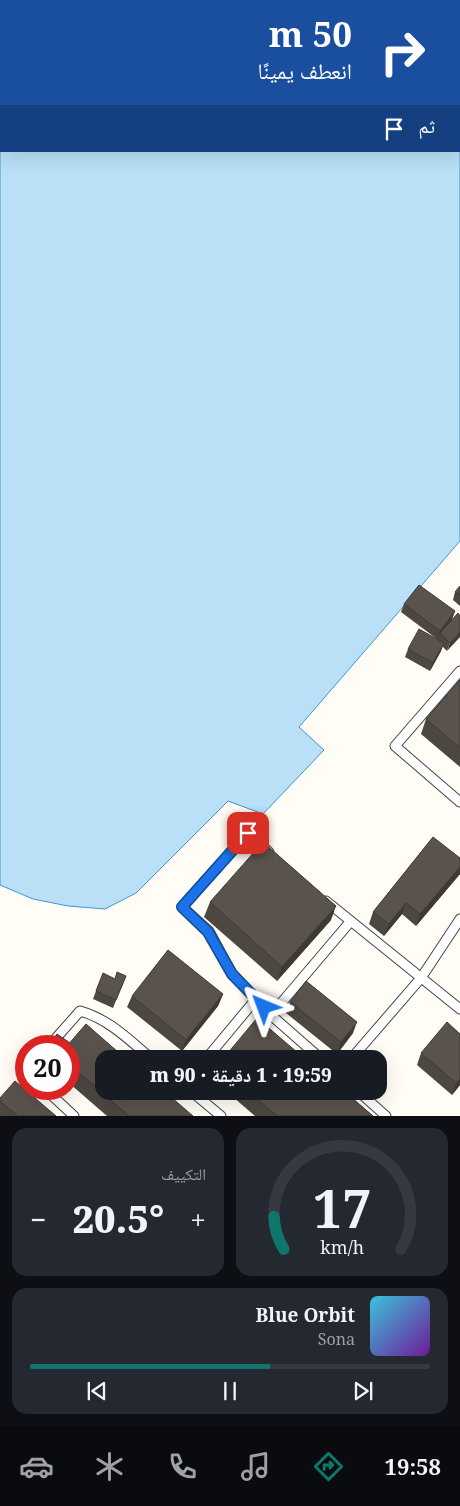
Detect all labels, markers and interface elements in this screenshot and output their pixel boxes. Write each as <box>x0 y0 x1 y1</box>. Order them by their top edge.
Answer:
text: 50 m <box>269 10 352 57</box>
icon: right <box>370 20 435 85</box>
text: انعطف يمينًا <box>258 55 352 85</box>
text: ثم <box>418 113 435 139</box>
icon: arrive <box>380 115 408 143</box>
pin <box>227 812 269 854</box>
icon: arrive <box>234 819 262 847</box>
position arrow <box>237 980 289 1032</box>
speed limit sign: 20 <box>15 1035 80 1100</box>
text: 19:59 · 1 دقيقة · 90 m <box>150 1062 332 1088</box>
text: التكييف <box>161 1163 206 1185</box>
text: 17 <box>313 1172 371 1243</box>
text: 20.5° <box>72 1192 164 1244</box>
text: − <box>30 1200 46 1238</box>
text: + <box>190 1200 206 1238</box>
text: km/h <box>320 1235 364 1259</box>
text: Blue Orbit <box>255 1302 355 1328</box>
text: Sona <box>318 1328 355 1350</box>
icon: previous <box>83 1377 111 1405</box>
icon: pause <box>216 1377 244 1405</box>
icon: next <box>349 1377 377 1405</box>
icon: car <box>19 1449 54 1484</box>
icon: climate <box>92 1449 127 1484</box>
icon: phone <box>165 1449 200 1484</box>
icon: music <box>238 1449 273 1484</box>
icon: directions <box>311 1449 346 1484</box>
text: 19:58 <box>385 1451 441 1481</box>

